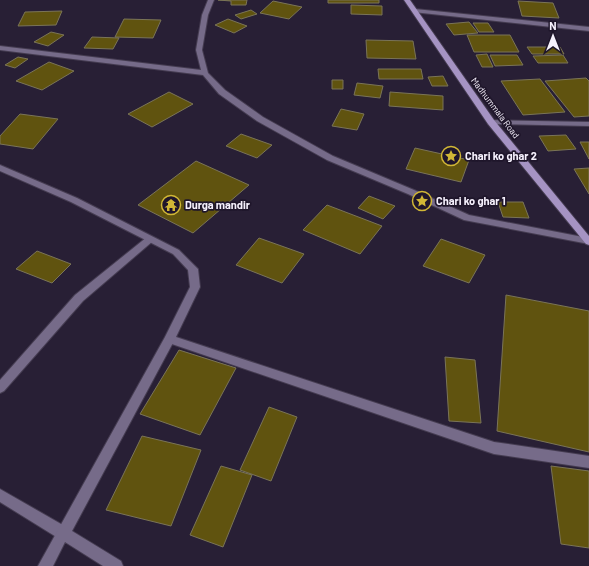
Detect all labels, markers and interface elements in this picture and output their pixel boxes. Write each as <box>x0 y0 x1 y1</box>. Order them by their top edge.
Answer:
north arrow <box>533 16 573 56</box>
text: N <box>549 19 557 32</box>
street label: Madhummala Road <box>469 75 522 140</box>
place icon: Chari ko ghar 2 <box>440 145 462 167</box>
place label: Chari ko ghar 2 <box>465 149 537 162</box>
place icon: Chari ko ghar 1 <box>411 190 433 212</box>
temple icon: Durga mandir <box>160 194 182 216</box>
place label: Chari ko ghar 1 <box>436 194 506 207</box>
place label: Durga mandir <box>185 198 251 211</box>

